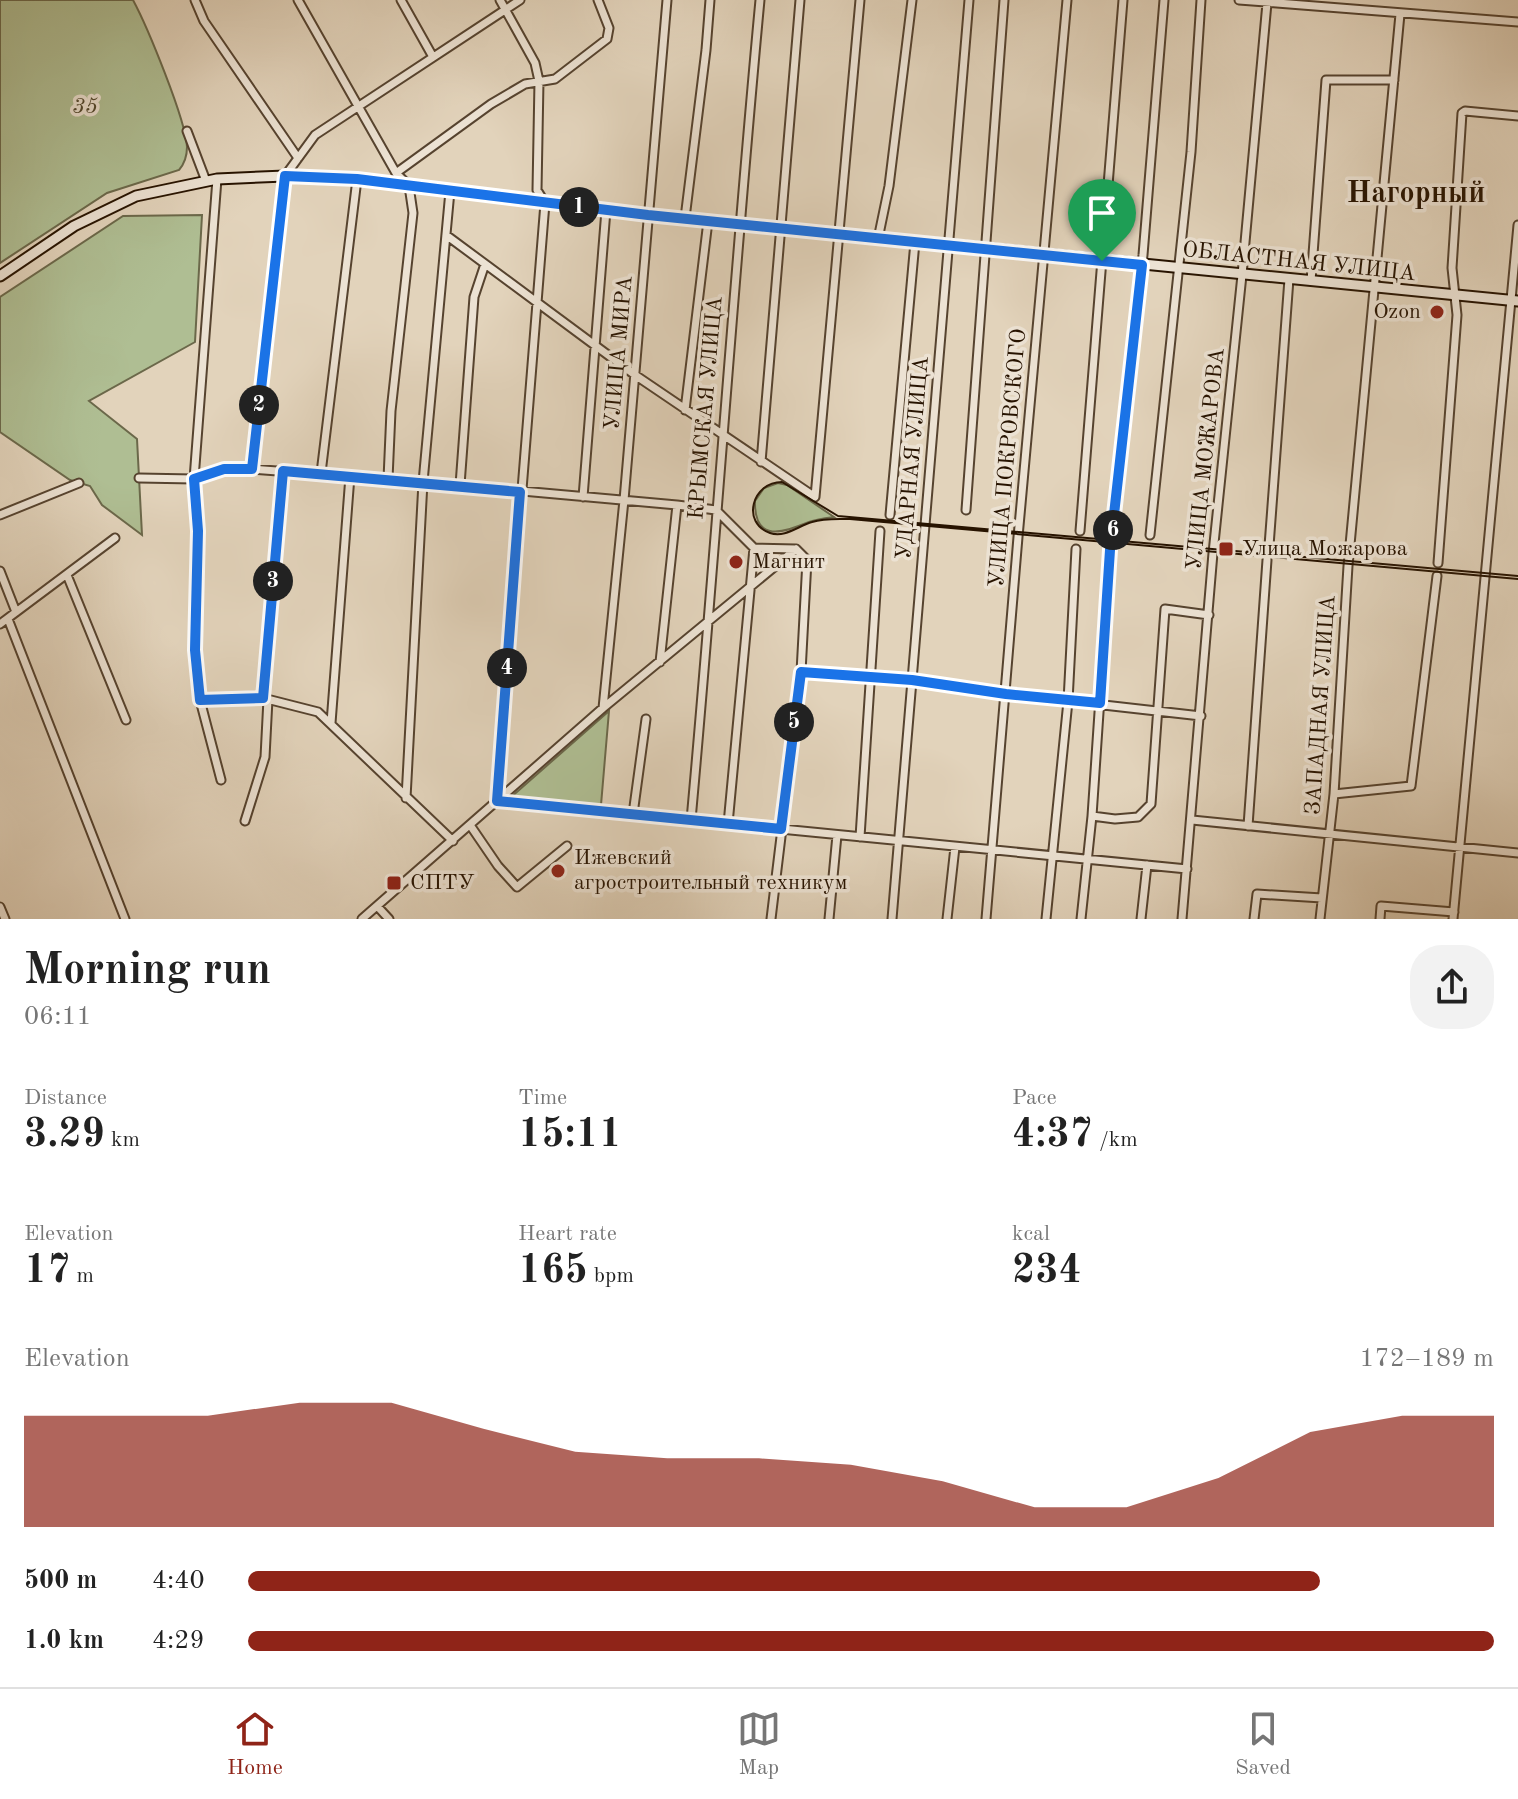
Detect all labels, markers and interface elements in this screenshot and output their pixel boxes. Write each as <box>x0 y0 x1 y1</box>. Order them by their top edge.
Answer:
park label: 35 <box>72 96 98 118</box>
pin <box>1068 179 1136 261</box>
district label: Нагорный <box>1347 179 1485 209</box>
pin: 1 <box>559 187 599 227</box>
icon: arrive <box>1080 191 1124 235</box>
text: 1 <box>573 196 585 218</box>
street label: ОБЛАСТНАЯ УЛИЦА <box>1181 239 1417 285</box>
street label: УЛИЦА МИРА <box>601 275 637 431</box>
street label: КРЫМСКАЯ УЛИЦА <box>685 295 727 521</box>
place label: Ozon <box>1373 301 1421 323</box>
marker: Ozon <box>1428 303 1446 321</box>
street label: УЛИЦА ПОКРОВСКОГО <box>986 328 1030 588</box>
street label: УЛИЦА МОЖАРОВА <box>1183 347 1229 571</box>
street label: УДАРНАЯ УЛИЦА <box>893 355 933 561</box>
pin: 2 <box>239 385 279 425</box>
text: 2 <box>253 394 265 416</box>
pin: 6 <box>1093 510 1133 550</box>
text: 6 <box>1107 519 1119 541</box>
place label: Улица Можарова <box>1242 538 1408 560</box>
marker: Улица Можарова <box>1217 540 1235 558</box>
place label: Магнит <box>752 551 825 573</box>
marker: Магнит <box>727 553 745 571</box>
pin: 3 <box>253 561 293 601</box>
text: 3 <box>267 570 279 592</box>
street label: ЗАПАДНАЯ УЛИЦА <box>1302 594 1340 816</box>
pin: 4 <box>487 648 527 688</box>
text: 4 <box>501 657 513 679</box>
pin: 5 <box>774 702 814 742</box>
text: 5 <box>788 711 800 733</box>
place label: Ижевский агростроительный техникум <box>574 847 847 894</box>
marker: Ижевский агростроительный техникум <box>549 862 567 880</box>
place label: СПТУ <box>410 872 475 894</box>
marker: СПТУ <box>385 874 403 892</box>
button: share <box>1410 945 1494 1029</box>
text: Morning run <box>24 949 271 993</box>
text: 06:11 <box>24 1004 92 1030</box>
text: Distance <box>24 1087 107 1109</box>
text: Time <box>518 1087 567 1109</box>
text: Pace <box>1012 1087 1057 1109</box>
text: 3.29 <box>24 1116 105 1156</box>
text: 15:11 <box>518 1116 622 1156</box>
text: 4:37 <box>1012 1116 1093 1156</box>
text: km <box>105 1129 140 1151</box>
text: /km <box>1093 1129 1138 1151</box>
text: Elevation <box>24 1223 114 1245</box>
text: Heart rate <box>518 1223 617 1245</box>
text: kcal <box>1012 1223 1050 1245</box>
text: 17 <box>24 1252 70 1292</box>
text: 165 <box>518 1252 588 1292</box>
text: 234 <box>1012 1252 1082 1292</box>
text: m <box>70 1265 94 1287</box>
text: bpm <box>588 1265 634 1287</box>
text: Elevation <box>24 1346 130 1372</box>
text: 172–189 m <box>1359 1346 1494 1372</box>
text: 500 m <box>24 1568 97 1594</box>
text: 4:40 <box>152 1568 205 1594</box>
text: 1.0 km <box>24 1628 104 1654</box>
text: 4:29 <box>152 1628 205 1654</box>
tab: Home <box>227 1707 283 1782</box>
tab: Map <box>737 1707 781 1782</box>
tab: Saved <box>1235 1707 1291 1782</box>

